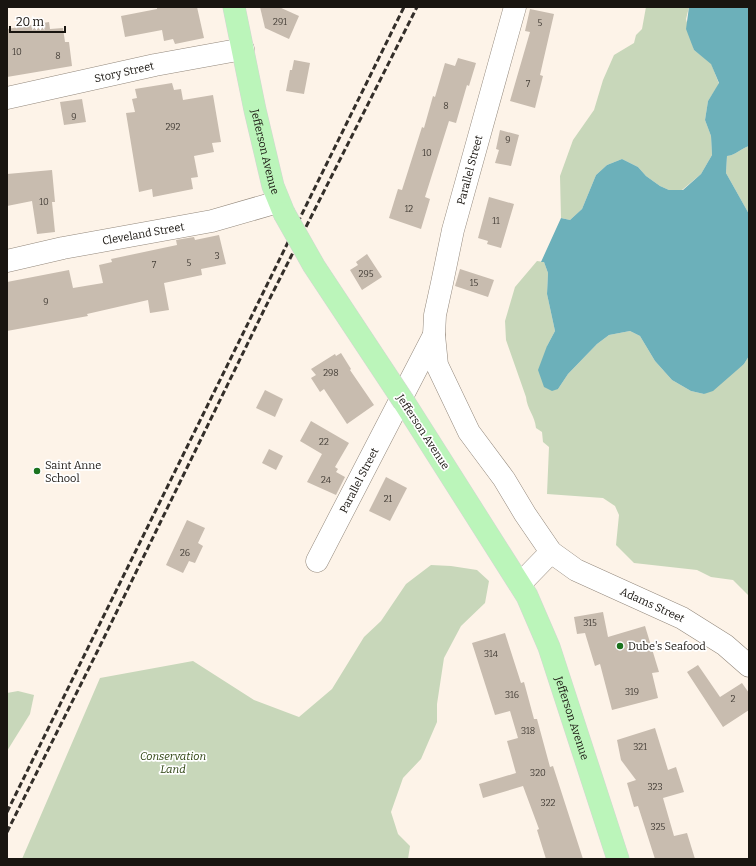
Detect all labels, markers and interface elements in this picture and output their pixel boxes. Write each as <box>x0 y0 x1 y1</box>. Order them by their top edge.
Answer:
scale bar <box>10 8 65 34</box>
text: 20 m <box>16 15 45 29</box>
house number: 291 <box>273 17 287 27</box>
house number: 5 <box>538 18 543 28</box>
house number: 10 <box>12 47 22 57</box>
house number: 8 <box>55 51 61 61</box>
street label: Story Street <box>93 59 155 85</box>
house number: 7 <box>526 79 531 89</box>
house number: 8 <box>443 101 449 111</box>
street label: Jefferson Avenue <box>248 107 282 196</box>
house number: 9 <box>71 112 77 122</box>
house number: 292 <box>165 122 181 132</box>
street label: Parallel Street <box>454 134 486 206</box>
house number: 9 <box>505 135 511 145</box>
house number: 10 <box>422 148 432 158</box>
house number: 10 <box>39 197 49 207</box>
house number: 12 <box>405 204 413 214</box>
house number: 11 <box>492 216 500 226</box>
street label: Cleveland Street <box>101 220 185 247</box>
house number: 3 <box>214 251 220 261</box>
house number: 5 <box>187 258 192 268</box>
house number: 7 <box>152 260 157 270</box>
house number: 295 <box>359 269 374 279</box>
house number: 15 <box>470 278 478 288</box>
house number: 9 <box>43 297 49 307</box>
house number: 298 <box>323 368 339 378</box>
street label: Jefferson Avenue <box>393 391 452 472</box>
house number: 22 <box>319 437 329 447</box>
street label: Parallel Street <box>337 445 381 515</box>
place label: Saint Anne School <box>45 459 101 485</box>
marker: Saint Anne School <box>32 466 42 476</box>
house number: 24 <box>321 475 332 485</box>
house number: 21 <box>384 494 393 504</box>
house number: 26 <box>180 548 190 558</box>
street label: Adams Street <box>618 584 687 625</box>
house number: 315 <box>583 618 597 628</box>
place label: Dube's Seafood <box>628 640 706 653</box>
marker: Dube's Seafood <box>615 641 625 651</box>
house number: 314 <box>484 649 499 659</box>
street label: Jefferson Avenue <box>552 674 592 762</box>
house number: 319 <box>625 687 639 697</box>
house number: 316 <box>505 690 519 700</box>
house number: 2 <box>731 694 736 704</box>
house number: 318 <box>521 726 535 736</box>
house number: 321 <box>633 742 647 752</box>
park label: Conservation Land <box>140 750 206 776</box>
house number: 320 <box>530 768 546 778</box>
house number: 323 <box>647 782 663 792</box>
house number: 322 <box>541 798 556 808</box>
house number: 325 <box>651 822 666 832</box>

